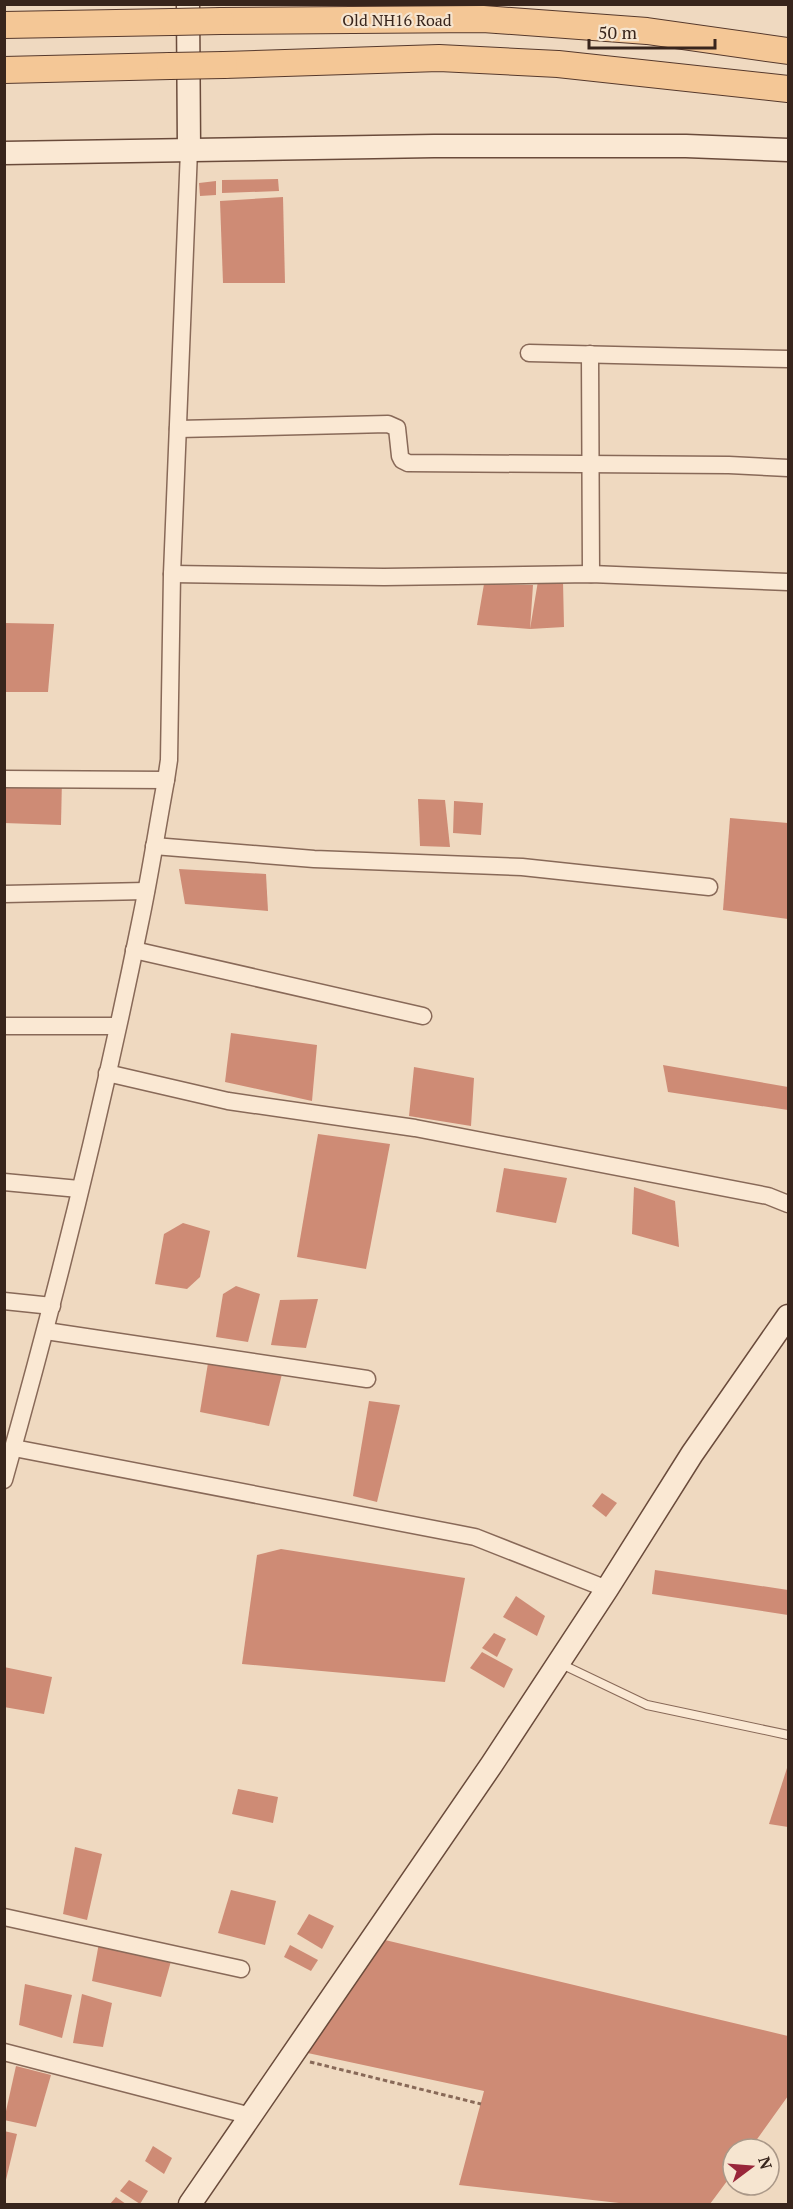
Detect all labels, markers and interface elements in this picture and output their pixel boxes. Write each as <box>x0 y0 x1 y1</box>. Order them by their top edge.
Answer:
street label: Old NH16 Road <box>342 9 452 31</box>
scale bar <box>589 12 715 50</box>
text: 50 m <box>598 20 638 44</box>
north arrow <box>721 2137 781 2197</box>
text: N <box>753 2154 778 2172</box>

